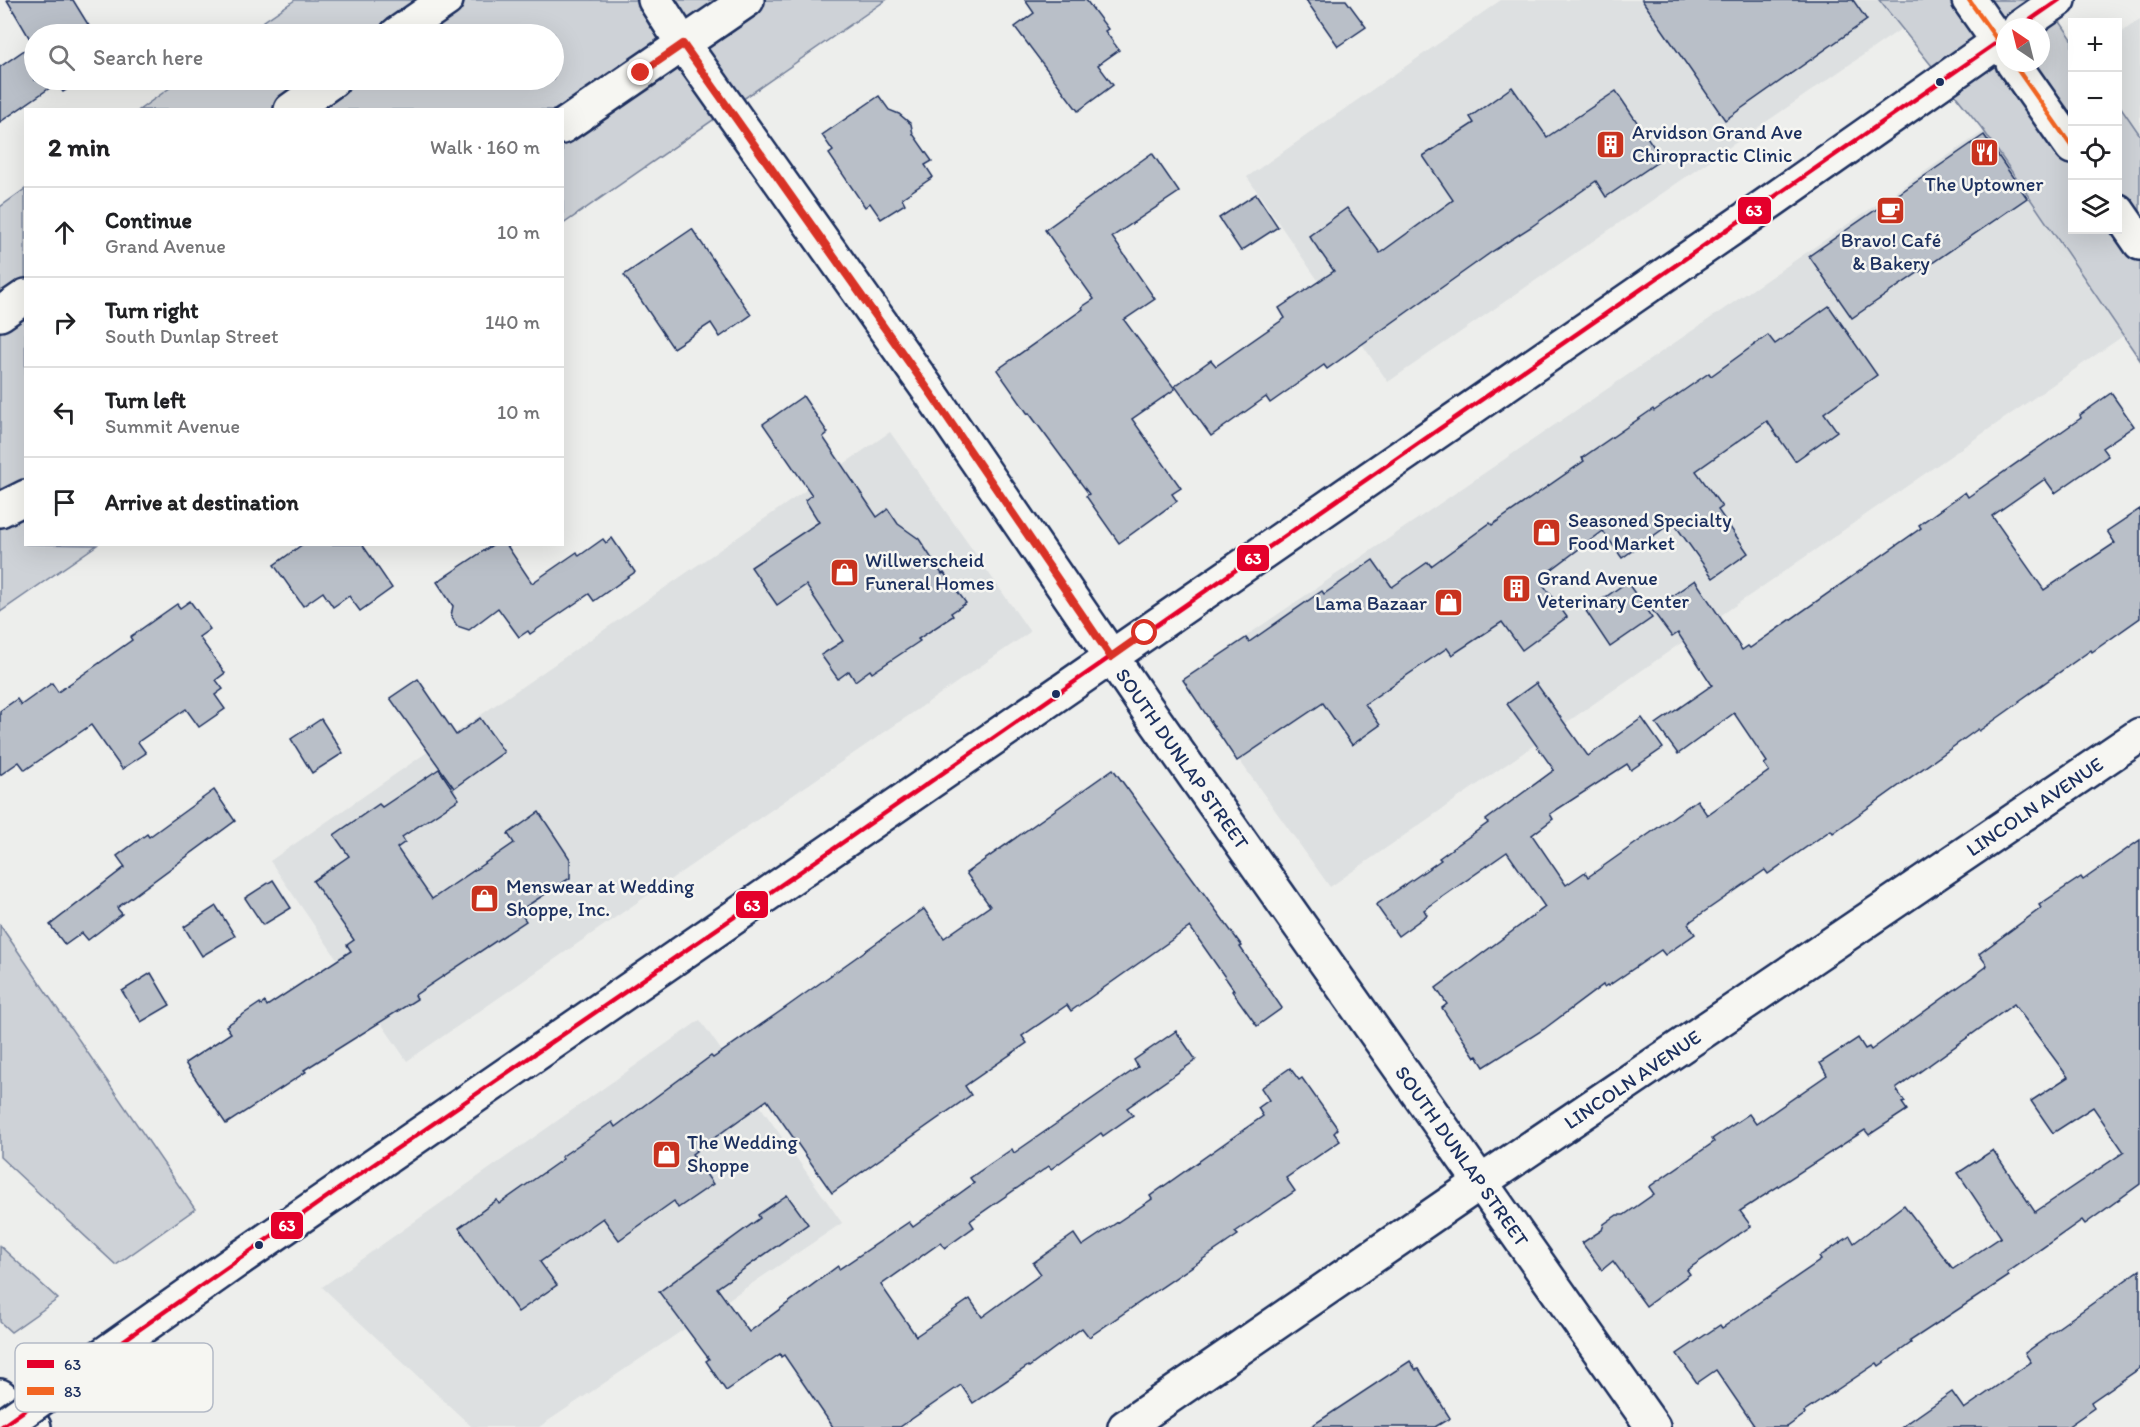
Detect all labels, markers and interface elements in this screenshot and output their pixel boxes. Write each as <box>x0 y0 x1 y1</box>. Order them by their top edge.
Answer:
north arrow <box>1996 18 2050 72</box>
map controls <box>2068 18 2122 234</box>
button: + <box>2068 18 2122 72</box>
search box <box>24 24 564 90</box>
icon: search <box>45 41 78 74</box>
text: Search here <box>93 44 203 71</box>
route end <box>627 59 653 85</box>
button: − <box>2068 72 2122 126</box>
unlabelled marker <box>1934 76 1946 88</box>
place label: Arvidson Grand Ave Chiropractic Clinic <box>1632 120 1802 167</box>
button: locate <box>2068 126 2122 180</box>
building icon: Arvidson Grand Ave Chiropractic Clinic <box>1595 128 1627 160</box>
text: 2 min <box>48 131 110 163</box>
text: Walk · 160 m <box>430 135 540 159</box>
restaurant icon: The Uptowner <box>1968 137 2000 169</box>
place label: The Uptowner <box>1925 172 2043 196</box>
button: layers <box>2068 180 2122 234</box>
cafe icon: Bravo! Café & Bakery <box>1875 194 1907 226</box>
line badge: 63 <box>1737 196 1772 225</box>
text: 63 <box>1745 201 1763 220</box>
text: Continue <box>105 207 192 234</box>
icon: ahead <box>48 216 81 249</box>
text: 10 m <box>497 220 540 244</box>
place label: Bravo! Café & Bakery <box>1841 228 1941 275</box>
text: Grand Avenue <box>105 234 226 258</box>
text: Turn right <box>105 297 199 324</box>
icon: right <box>48 306 81 339</box>
text: 140 m <box>485 310 540 334</box>
text: South Dunlap Street <box>105 324 279 348</box>
text: Turn left <box>105 387 186 414</box>
icon: left <box>48 396 81 429</box>
text: 10 m <box>497 400 540 424</box>
text: Summit Avenue <box>105 414 240 438</box>
icon: arrive <box>48 486 81 519</box>
text: Arrive at destination <box>105 489 299 516</box>
place label: Seasoned Specialty Food Market <box>1568 508 1732 555</box>
shop icon: Seasoned Specialty Food Market <box>1531 516 1563 548</box>
line badge: 63 <box>1236 544 1270 572</box>
place label: Willwerscheid Funeral Homes <box>865 548 994 595</box>
text: 63 <box>1244 549 1262 568</box>
shop icon: Willwerscheid Funeral Homes <box>828 556 860 588</box>
place label: Grand Avenue Veterinary Center <box>1537 566 1690 613</box>
building icon: Grand Avenue Veterinary Center <box>1500 573 1532 605</box>
shop icon: Lama Bazaar <box>1432 587 1464 619</box>
place label: Lama Bazaar <box>1315 591 1427 615</box>
route start <box>1131 619 1157 645</box>
street label: SOUTH DUNLAP STREET <box>1111 664 1254 854</box>
unlabelled marker <box>1050 688 1062 700</box>
street label: LINCOLN AVENUE <box>1962 752 2107 861</box>
place label: Menswear at Wedding Shoppe, Inc. <box>506 874 695 921</box>
shop icon: Menswear at Wedding Shoppe, Inc. <box>469 882 501 914</box>
line badge: 63 <box>735 890 769 919</box>
text: 63 <box>743 896 761 915</box>
street label: LINCOLN AVENUE <box>1559 1025 1705 1134</box>
street label: SOUTH DUNLAP STREET <box>1390 1061 1534 1251</box>
place label: The Wedding Shoppe <box>687 1130 799 1177</box>
shop icon: The Wedding Shoppe <box>650 1138 682 1170</box>
line badge: 63 <box>270 1211 304 1240</box>
text: 63 <box>278 1216 296 1235</box>
unlabelled marker <box>253 1239 265 1251</box>
legend <box>15 1343 213 1412</box>
text: 63 <box>64 1355 81 1374</box>
text: 83 <box>64 1382 82 1401</box>

